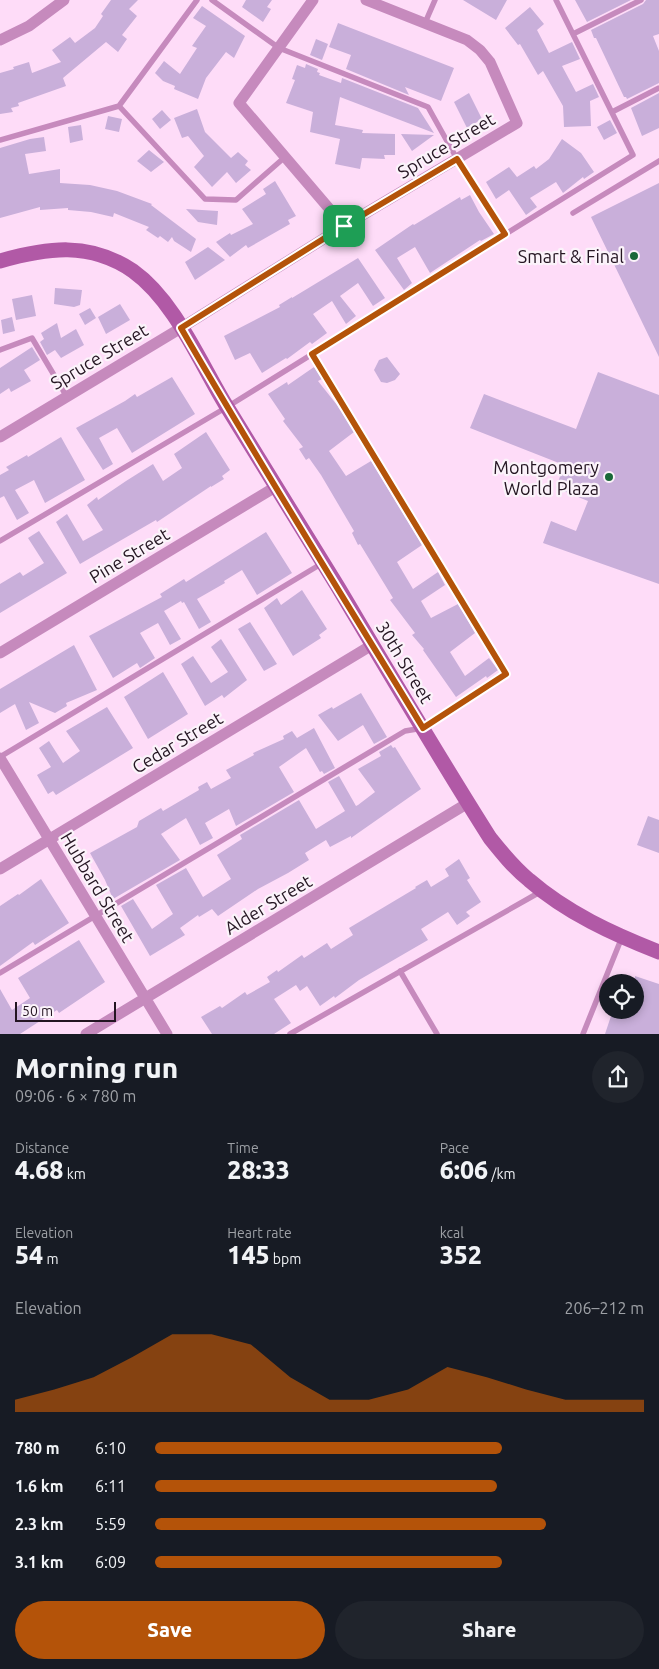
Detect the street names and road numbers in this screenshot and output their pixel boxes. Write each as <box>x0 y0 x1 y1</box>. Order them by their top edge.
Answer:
street label: Spruce Street <box>394 108 498 182</box>
street label: Spruce Street <box>47 319 151 393</box>
street label: Pine Street <box>85 523 173 587</box>
street label: 30th Street <box>373 617 437 707</box>
street label: Cedar Street <box>128 707 226 777</box>
street label: Hubbard Street <box>57 828 139 946</box>
street label: Alder Street <box>221 870 315 938</box>

